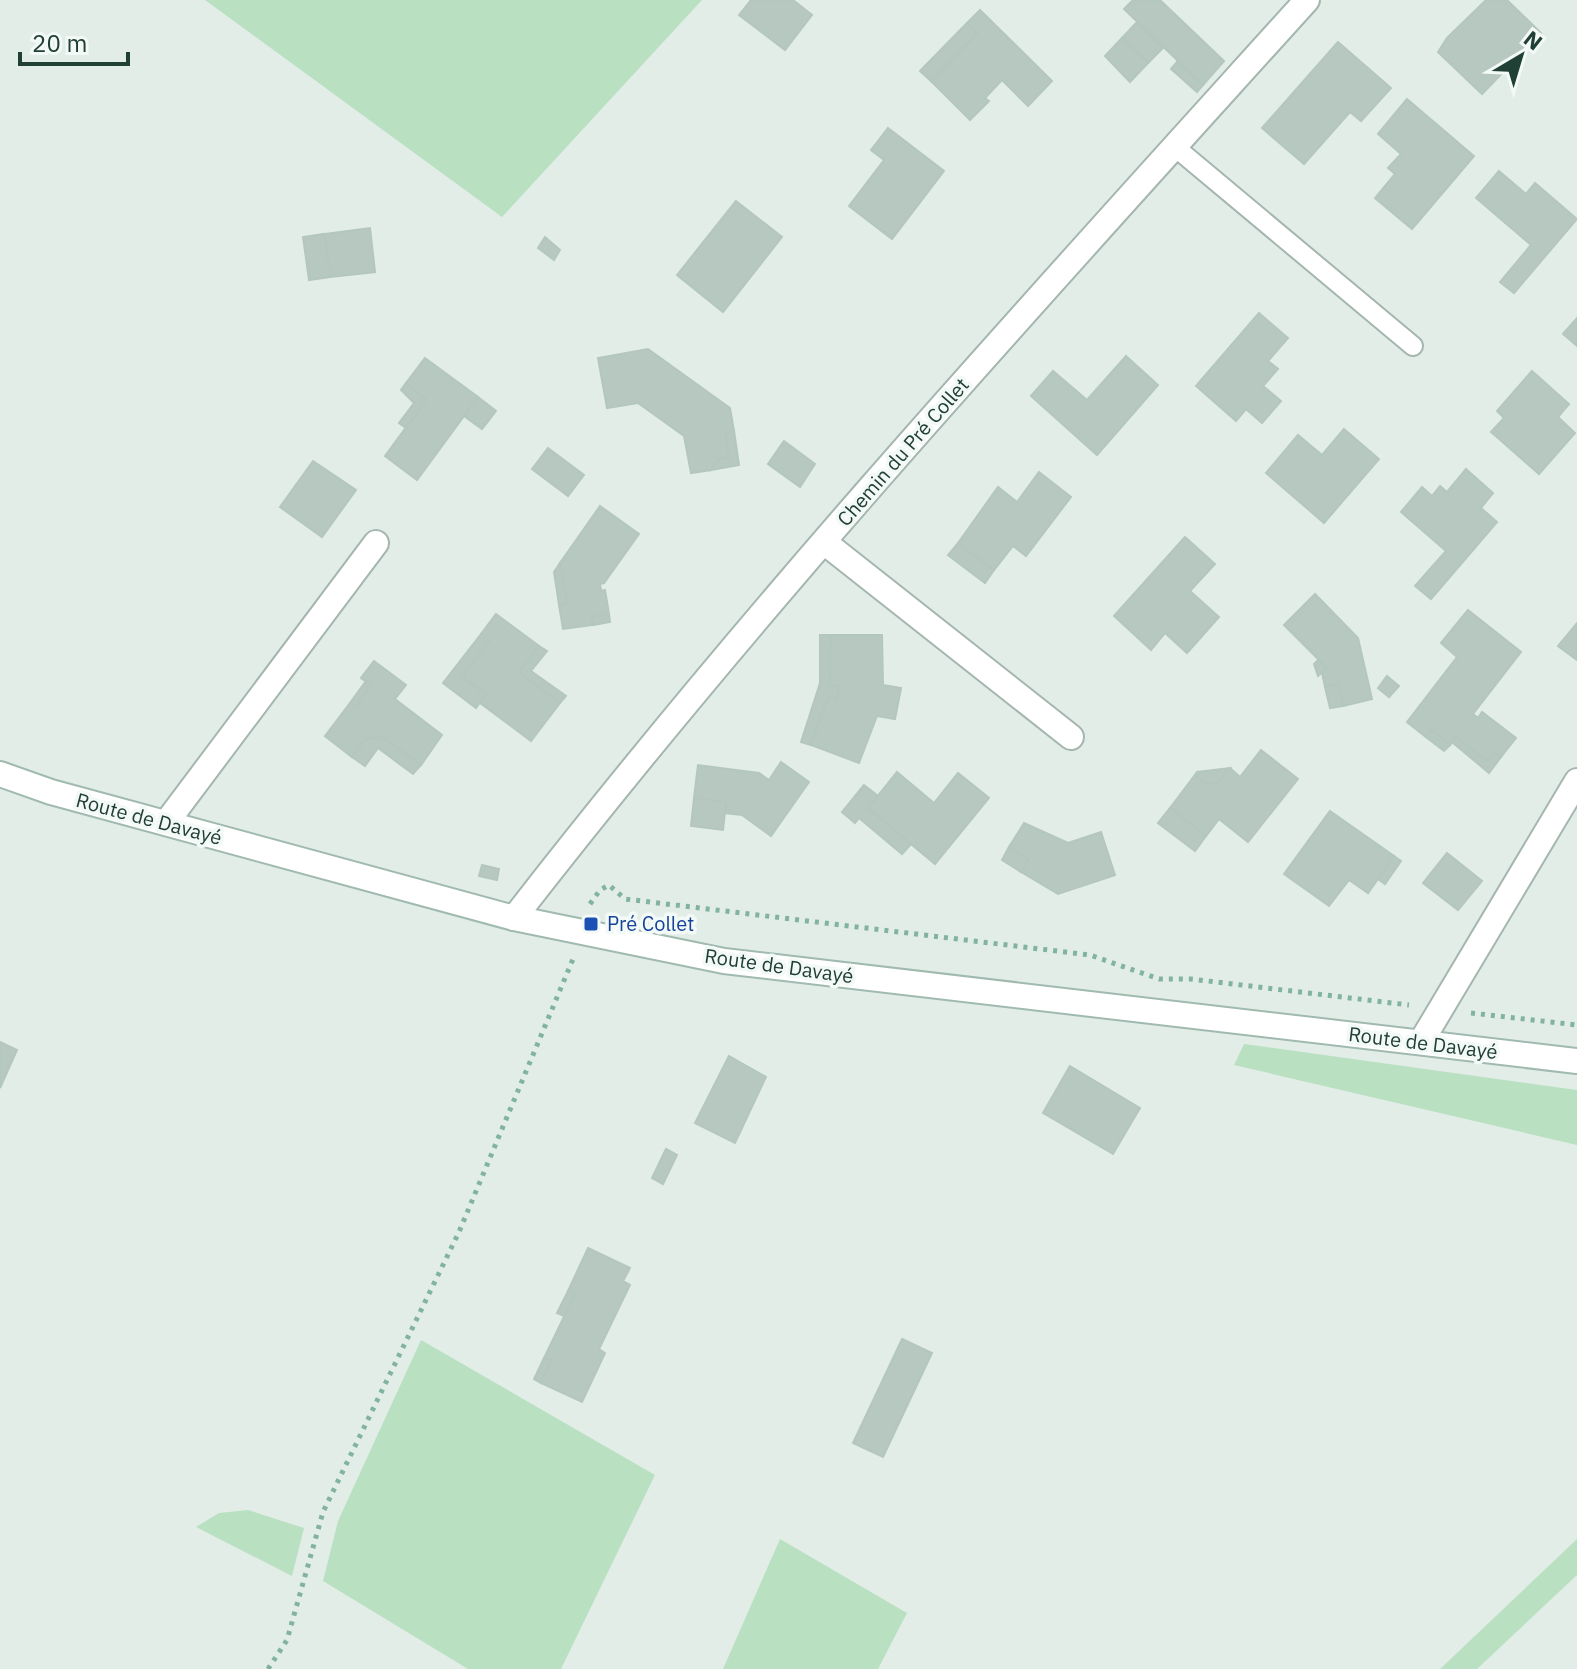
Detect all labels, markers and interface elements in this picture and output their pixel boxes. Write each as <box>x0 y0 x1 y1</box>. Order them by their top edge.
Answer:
scale bar <box>20 16 128 66</box>
north arrow <box>1481 16 1561 96</box>
text: N <box>1518 24 1549 56</box>
text: 20 m <box>32 27 87 59</box>
street label: Chemin du Pré Collet <box>831 372 975 532</box>
street label: Route de Davayé <box>73 786 225 851</box>
place label: Pré Collet <box>607 910 694 937</box>
marker: Pré Collet <box>582 915 600 933</box>
street label: Route de Davayé <box>703 942 855 989</box>
street label: Route de Davayé <box>1347 1020 1499 1065</box>

